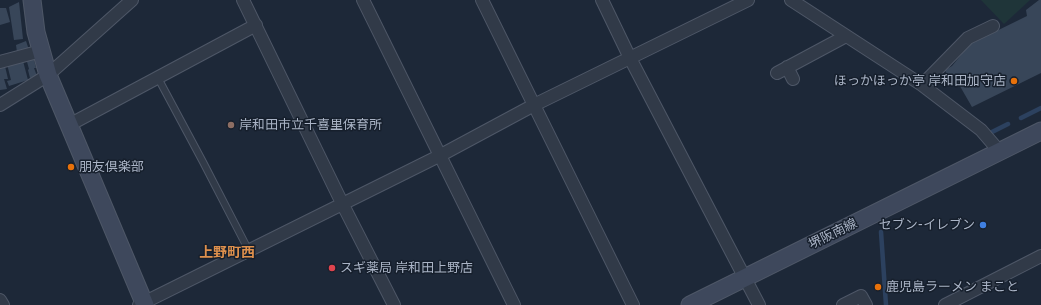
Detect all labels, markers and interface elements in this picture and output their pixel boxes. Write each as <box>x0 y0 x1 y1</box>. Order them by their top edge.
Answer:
place label: ほっかほっか亭 岸和田加守店 <box>834 73 1006 89</box>
marker: ほっかほっか亭 岸和田加守店 <box>1009 76 1019 86</box>
place label: 岸和田市立千喜里保育所 <box>239 117 382 133</box>
marker: 岸和田市立千喜里保育所 <box>226 120 236 130</box>
place label: 朋友倶楽部 <box>79 159 144 175</box>
marker: 朋友倶楽部 <box>66 162 76 172</box>
street label: 堺阪南線 <box>806 216 860 252</box>
place label: セブン-イレブン <box>879 217 975 233</box>
marker: セブン-イレブン <box>978 220 988 230</box>
district label: 上野町西 <box>199 245 255 261</box>
place label: スギ薬局 岸和田上野店 <box>340 260 473 276</box>
marker: スギ薬局 岸和田上野店 <box>327 263 337 273</box>
place label: 鹿児島ラーメン まこと <box>886 279 1019 295</box>
marker: 鹿児島ラーメン まこと <box>873 282 883 292</box>

